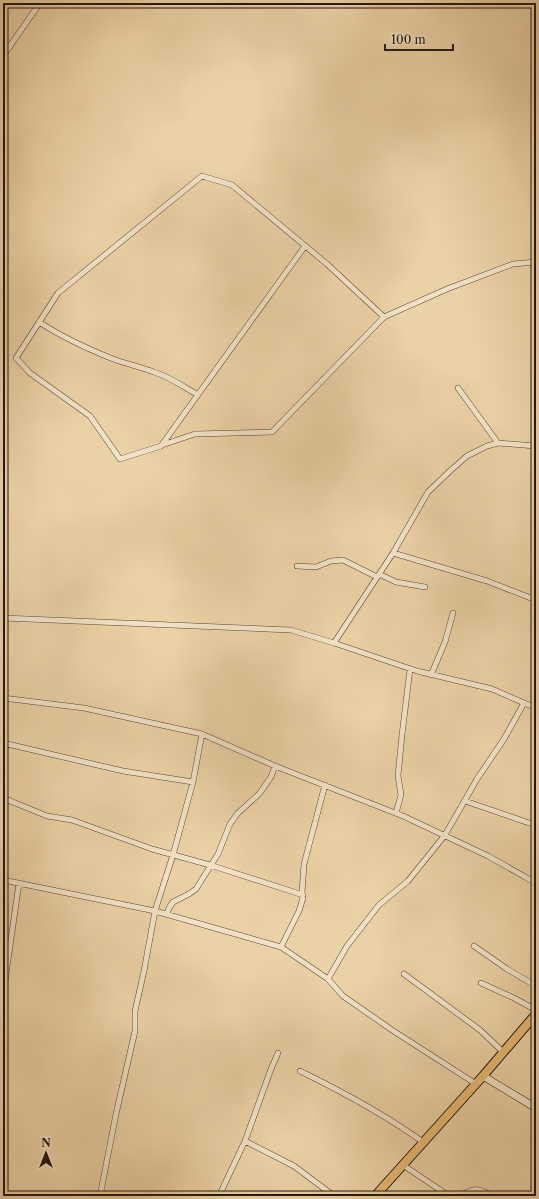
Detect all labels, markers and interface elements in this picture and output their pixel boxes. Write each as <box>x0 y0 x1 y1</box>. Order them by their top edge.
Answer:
scale bar <box>385 26 453 52</box>
text: 100 m <box>391 32 426 47</box>
north arrow <box>26 1133 66 1173</box>
text: N <box>41 1136 51 1150</box>

